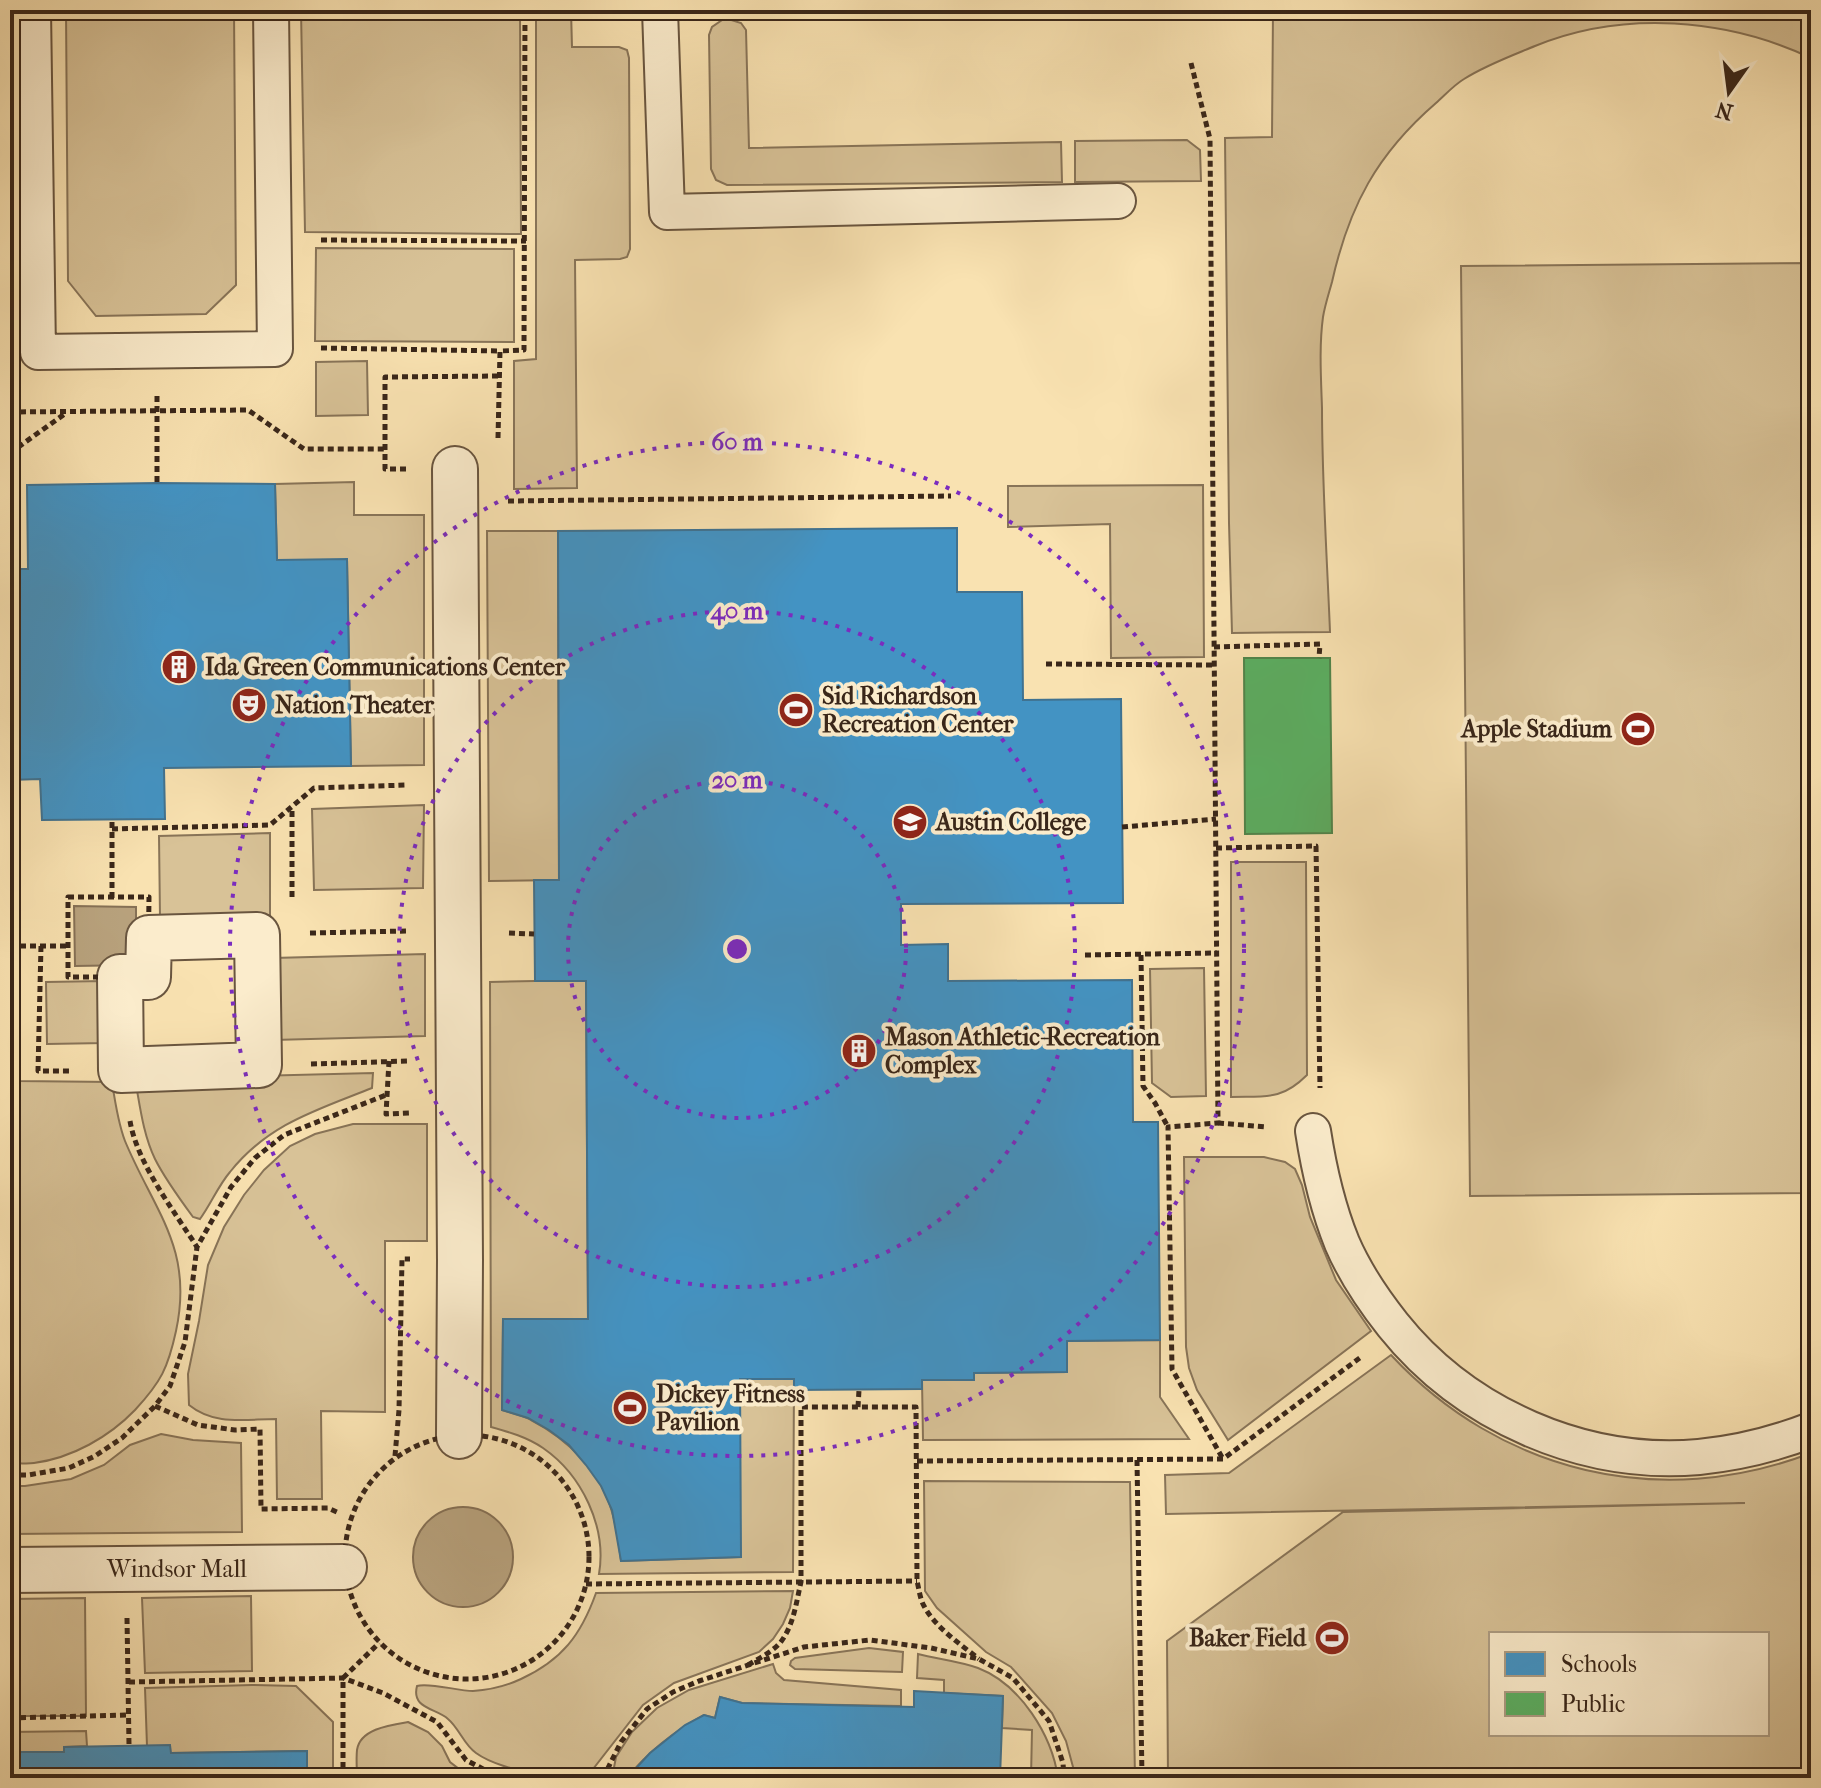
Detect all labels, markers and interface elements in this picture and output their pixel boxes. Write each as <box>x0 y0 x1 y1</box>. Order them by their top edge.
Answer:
north arrow <box>1689 52 1769 132</box>
text: N <box>1713 96 1736 125</box>
text: 60 m <box>711 428 764 456</box>
text: 40 m <box>710 597 764 626</box>
building icon: Ida Green Communications Center <box>160 648 198 686</box>
place label: Ida Green Communications Center <box>205 653 566 681</box>
place label: Sid Richardson Recreation Center <box>822 682 1014 738</box>
theatre icon: Nation Theater <box>230 686 268 724</box>
place label: Nation Theater <box>275 691 435 719</box>
sports icon: Sid Richardson Recreation Center <box>777 691 815 729</box>
sports icon: Apple Stadium <box>1619 710 1657 748</box>
place label: Apple Stadium <box>1460 715 1613 743</box>
text: 20 m <box>712 766 763 794</box>
school or university icon: Austin College <box>891 803 929 841</box>
place label: Austin College <box>934 808 1086 836</box>
centre of rings <box>723 935 751 963</box>
place label: Mason Athletic-Recreation Complex <box>885 1023 1161 1079</box>
building icon: Mason Athletic-Recreation Complex <box>840 1032 878 1070</box>
place label: Dickey Fitness Pavilion <box>656 1380 805 1436</box>
sports icon: Dickey Fitness Pavilion <box>611 1389 649 1427</box>
street label: Windsor Mall <box>106 1555 247 1583</box>
sports icon: Baker Field <box>1313 1619 1351 1657</box>
place label: Baker Field <box>1189 1624 1307 1652</box>
legend <box>1489 1632 1769 1736</box>
text: Schools <box>1561 1650 1637 1678</box>
text: Public <box>1561 1690 1625 1718</box>

